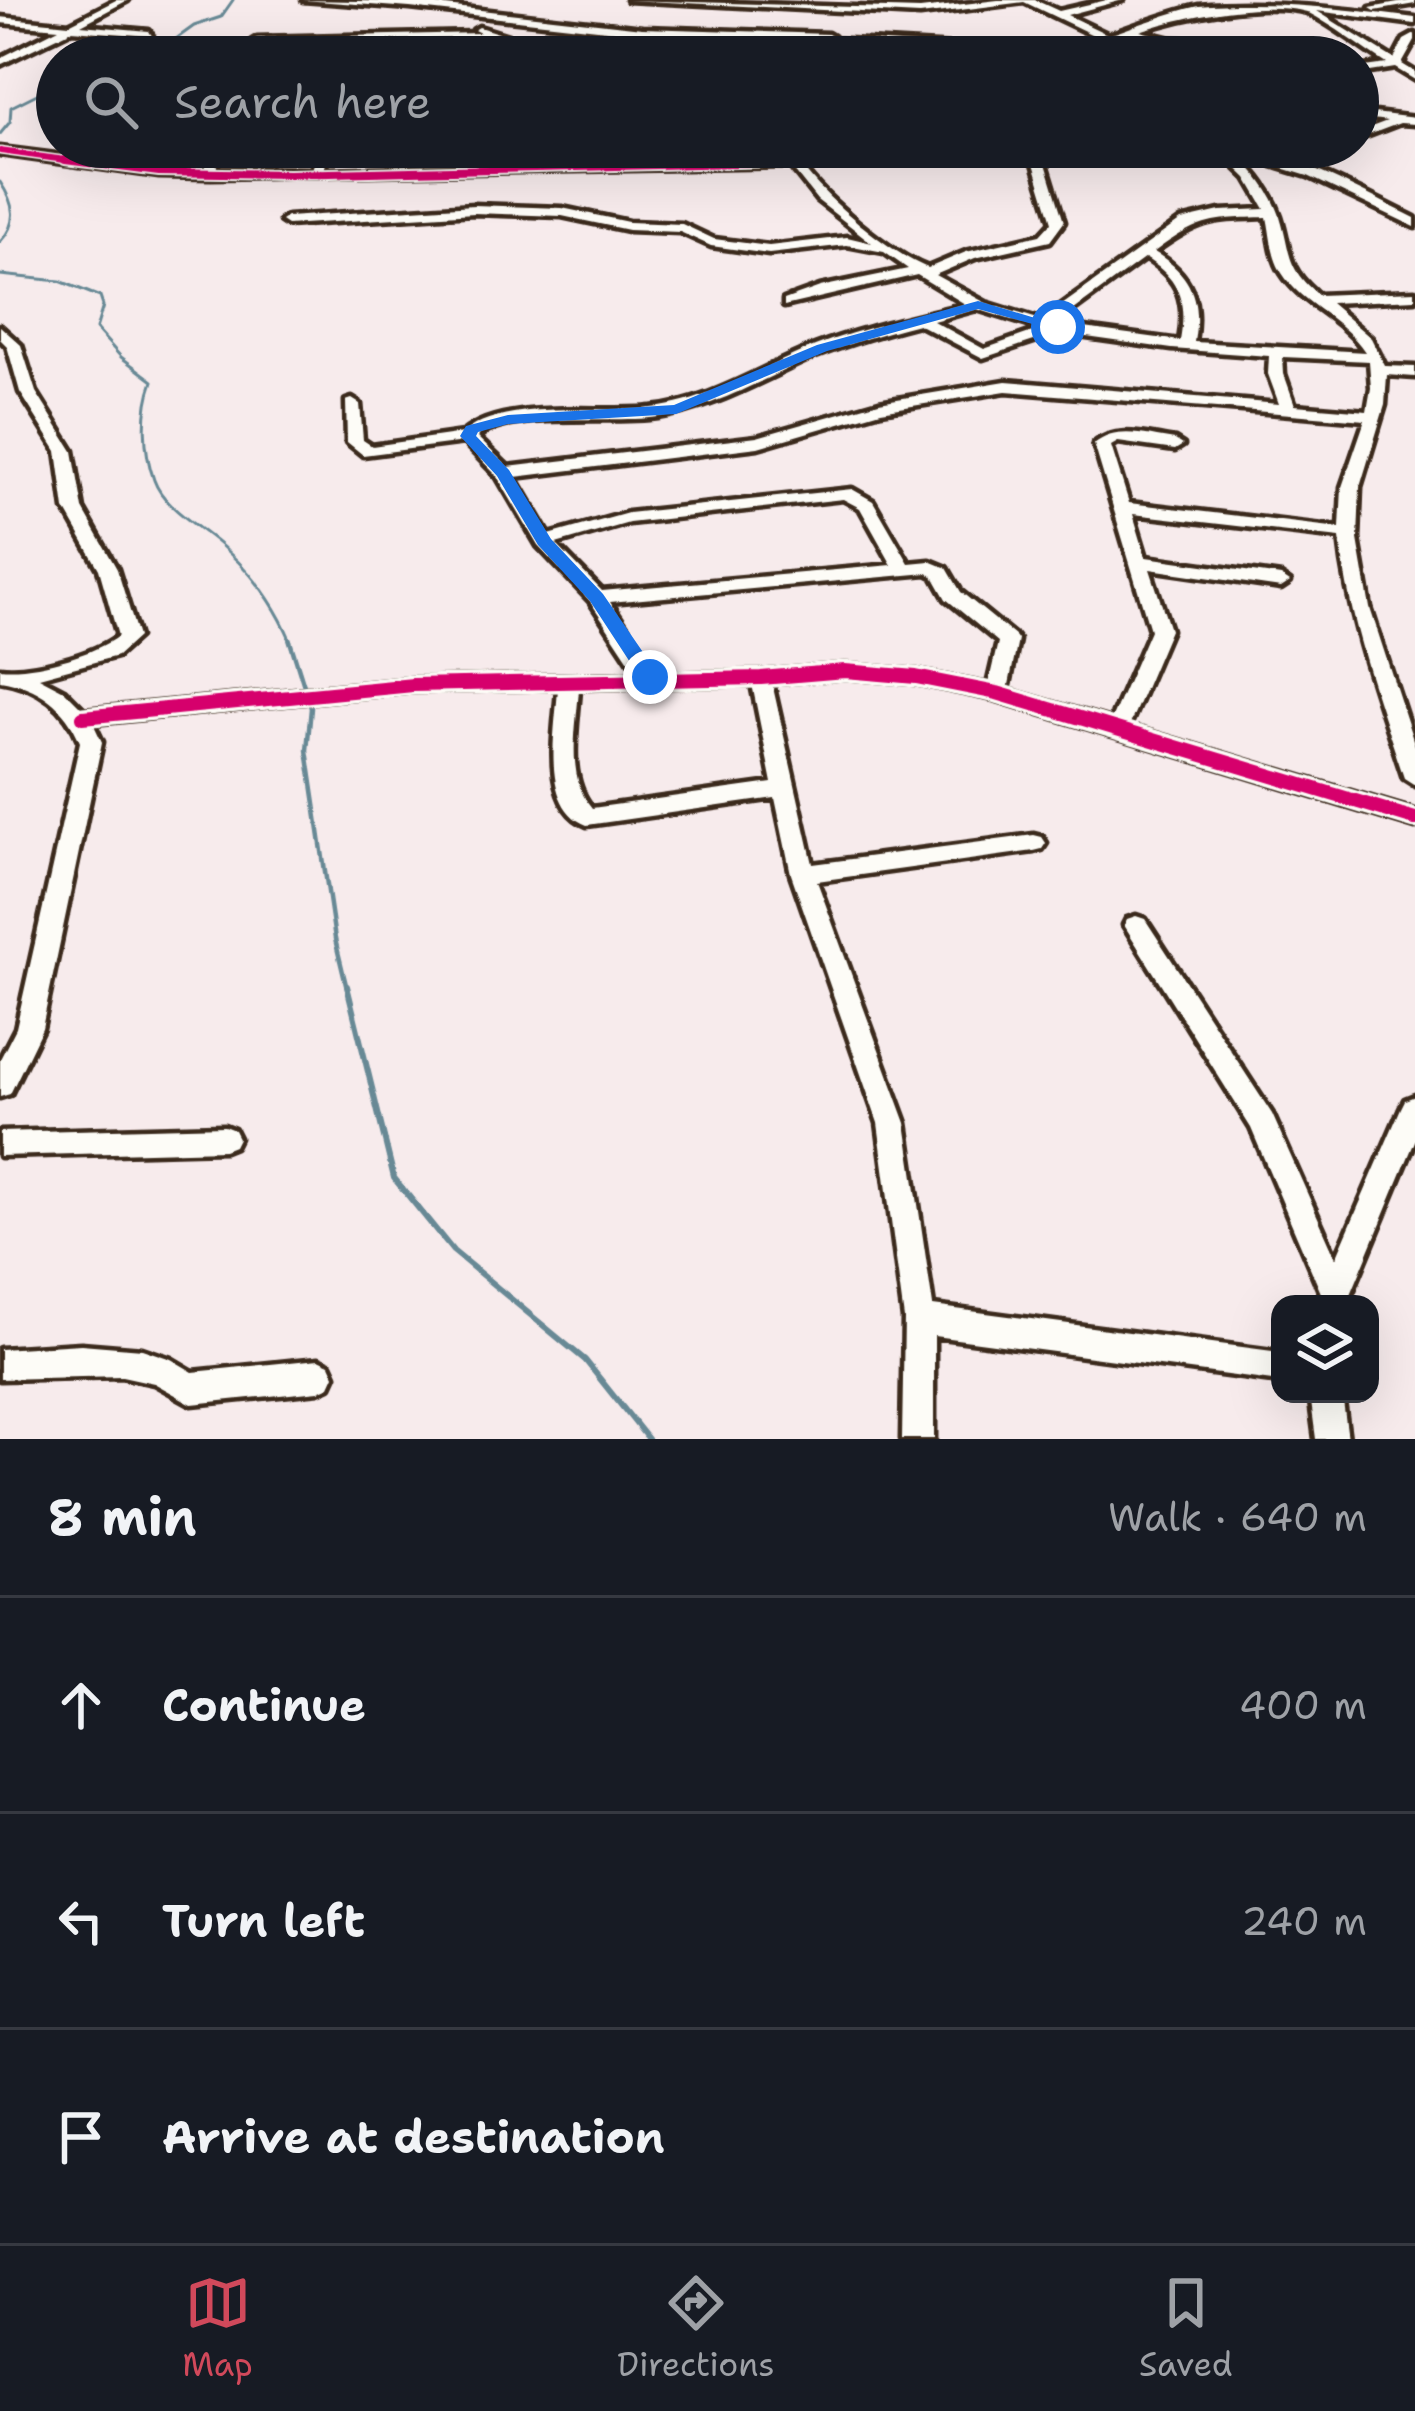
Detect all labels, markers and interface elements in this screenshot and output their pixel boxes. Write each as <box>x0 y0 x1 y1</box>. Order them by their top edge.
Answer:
search box <box>36 36 1379 168</box>
icon: search <box>78 69 144 135</box>
text: Search here <box>174 72 431 132</box>
route start <box>1031 300 1085 354</box>
route end <box>623 650 677 704</box>
map controls <box>1271 1295 1379 1403</box>
button: layers <box>1271 1295 1379 1403</box>
text: 8 min <box>48 1483 197 1551</box>
text: Walk · 640 m <box>1108 1491 1367 1543</box>
icon: ahead <box>48 1672 114 1738</box>
text: Continue <box>162 1675 366 1735</box>
text: 400 m <box>1239 1679 1367 1731</box>
icon: left <box>48 1888 114 1954</box>
text: Turn left <box>162 1891 365 1951</box>
text: 240 m <box>1241 1895 1367 1947</box>
icon: arrive <box>48 2104 114 2170</box>
text: Arrive at destination <box>162 2107 665 2167</box>
tab: Map <box>182 2270 253 2387</box>
tab: Directions <box>617 2270 775 2387</box>
tab: Saved <box>1139 2270 1233 2387</box>

